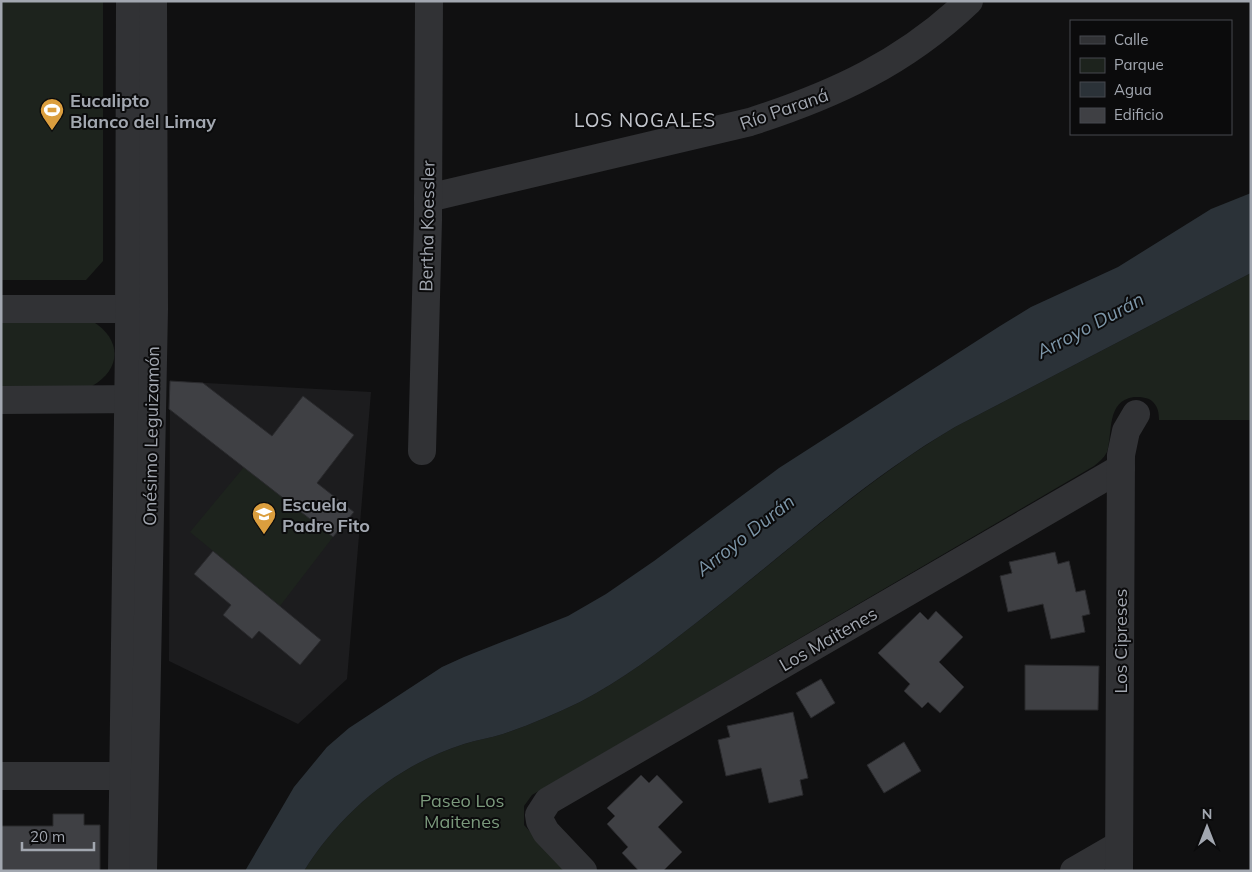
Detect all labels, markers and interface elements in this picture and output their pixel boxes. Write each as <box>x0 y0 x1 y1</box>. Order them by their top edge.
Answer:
legend <box>1070 20 1232 135</box>
text: Calle <box>1114 30 1148 49</box>
text: Parque <box>1114 55 1164 74</box>
text: Agua <box>1114 80 1152 99</box>
street label: Río Paraná <box>737 83 831 135</box>
place label: Eucalipto Blanco del Limay <box>70 89 216 133</box>
sports icon: Eucalipto Blanco del Limay <box>39 97 65 131</box>
text: Edificio <box>1114 105 1164 124</box>
district label: LOS NOGALES <box>574 108 716 132</box>
street label: Bertha Koessler <box>414 160 440 292</box>
water label: Arroyo Durán <box>1031 287 1148 364</box>
street label: Onésimo Leguizamón <box>138 346 164 526</box>
water label: Arroyo Durán <box>690 489 799 582</box>
place label: Escuela Padre Fito <box>282 493 370 537</box>
school or university icon: Escuela Padre Fito <box>251 501 277 535</box>
street label: Los Cipreses <box>1109 588 1132 693</box>
street label: Los Maitenes <box>775 602 881 676</box>
park label: Paseo Los Maitenes <box>420 789 504 833</box>
north arrow <box>1182 802 1232 852</box>
text: N <box>1202 805 1212 823</box>
scale bar <box>22 820 95 852</box>
text: 20 m <box>30 827 65 846</box>

